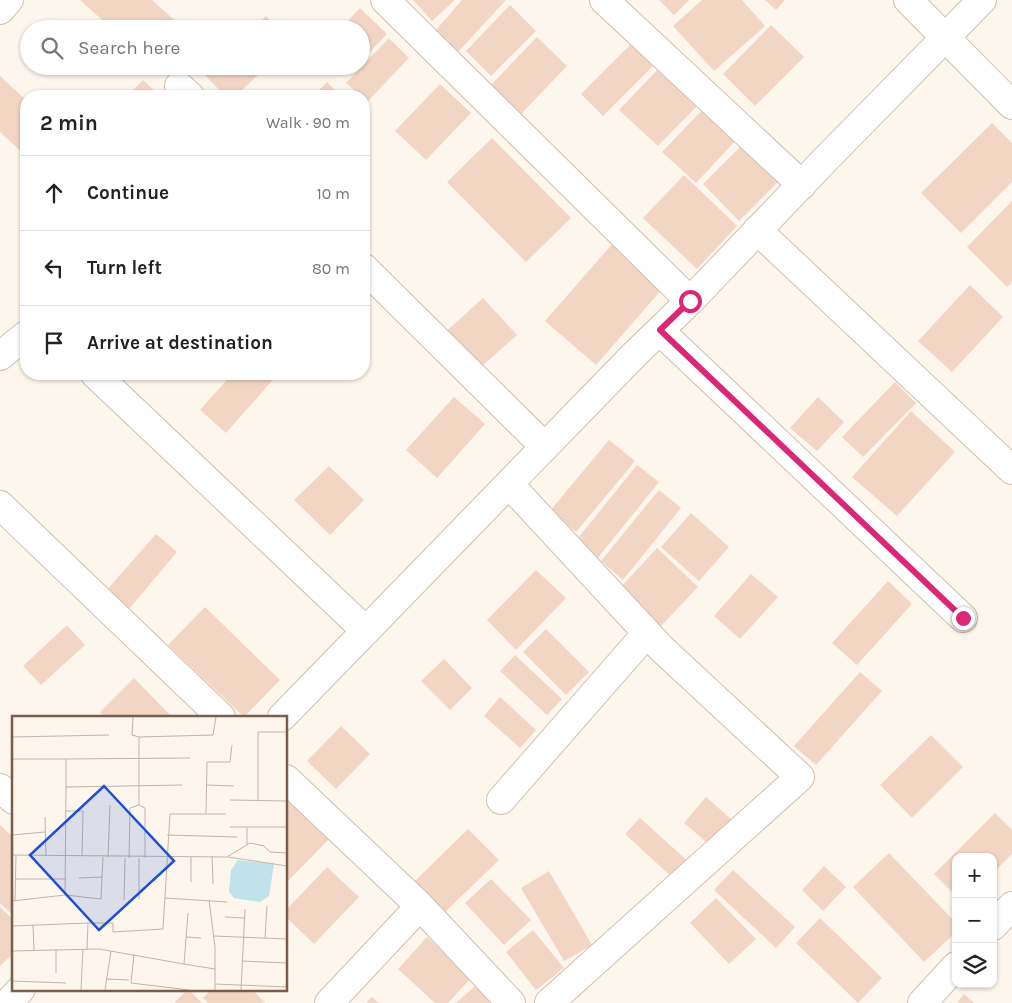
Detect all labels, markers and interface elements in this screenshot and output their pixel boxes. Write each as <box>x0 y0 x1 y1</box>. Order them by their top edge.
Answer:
search box <box>20 20 370 75</box>
icon: search <box>38 34 66 62</box>
text: Search here <box>78 37 180 59</box>
text: 2 min <box>40 111 98 135</box>
text: Walk · 90 m <box>266 113 350 132</box>
icon: ahead <box>40 179 68 207</box>
text: Continue <box>87 182 169 204</box>
text: 10 m <box>316 184 350 203</box>
icon: left <box>40 254 68 282</box>
text: Turn left <box>87 257 162 279</box>
text: 80 m <box>312 259 350 278</box>
route start <box>679 290 702 313</box>
icon: arrive <box>40 329 68 357</box>
text: Arrive at destination <box>87 332 273 354</box>
route end <box>952 607 975 630</box>
inset map <box>12 716 288 990</box>
map controls <box>952 853 997 988</box>
button: + <box>952 853 997 898</box>
button: − <box>952 898 997 943</box>
button: layers <box>952 943 997 988</box>

